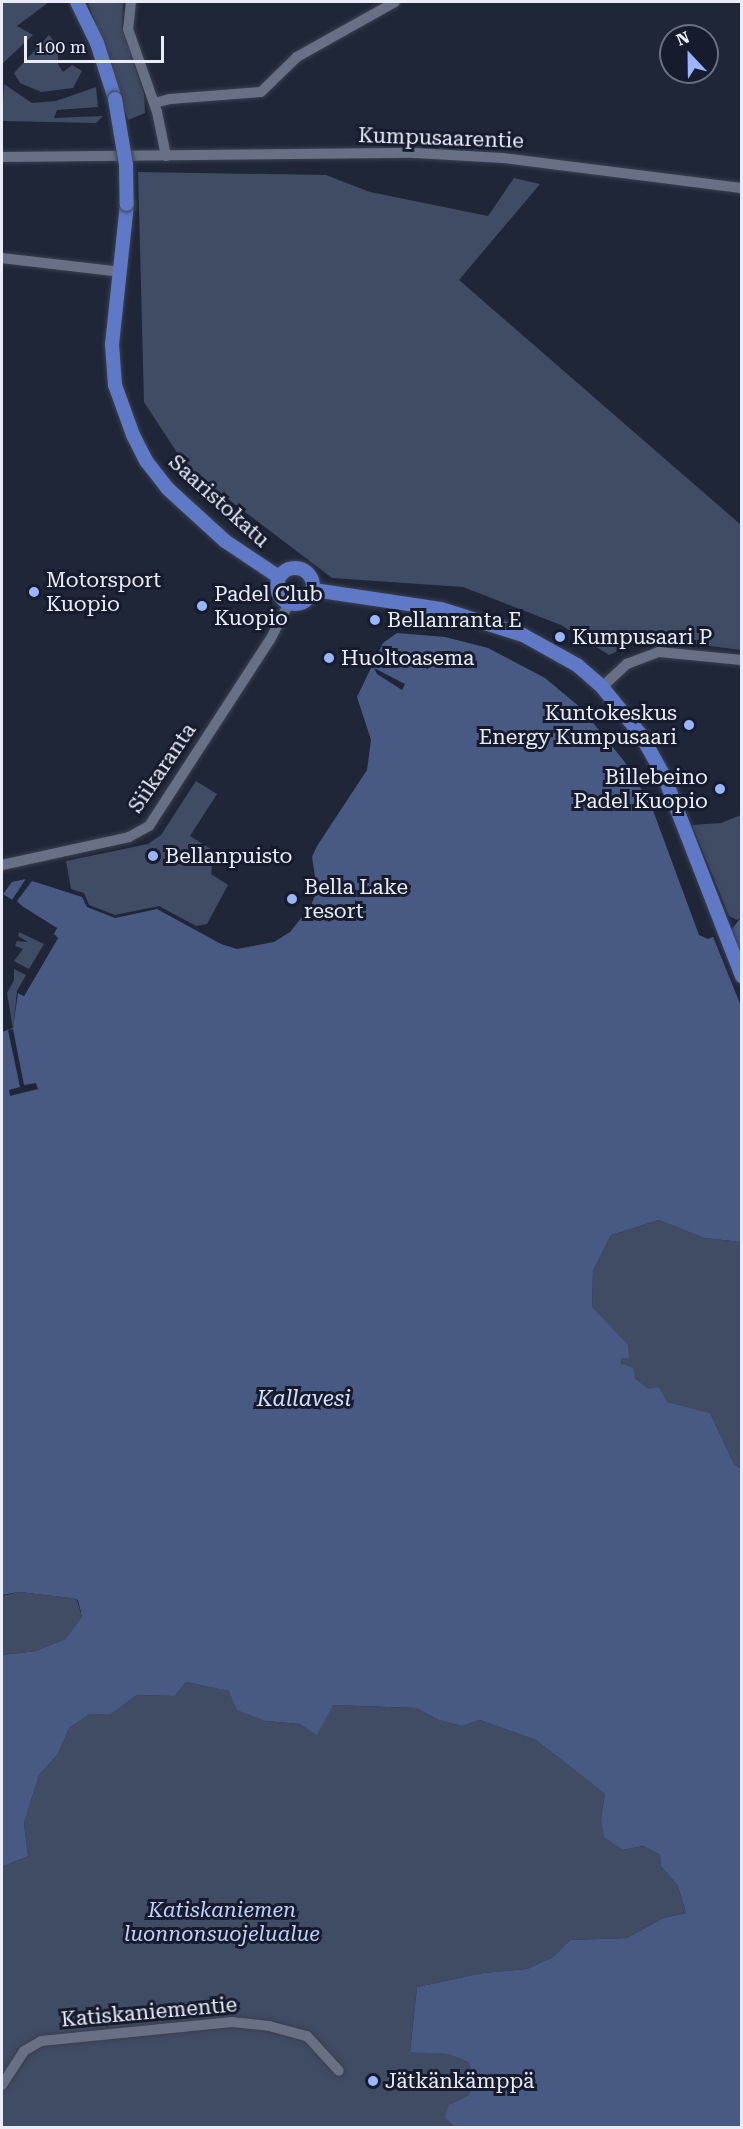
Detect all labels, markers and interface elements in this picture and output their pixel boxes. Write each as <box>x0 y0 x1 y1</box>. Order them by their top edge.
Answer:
scale bar <box>27 24 166 62</box>
north arrow <box>659 24 719 84</box>
text: N <box>674 28 692 50</box>
text: 100 m <box>35 36 86 57</box>
street label: Kumpusaarentie <box>358 123 524 153</box>
street label: Saaristokatu <box>164 449 274 553</box>
place label: Motorsport Kuopio <box>46 567 161 617</box>
place label: Padel Club Kuopio <box>214 581 323 631</box>
marker: Motorsport Kuopio <box>27 585 41 599</box>
marker: Padel Club Kuopio <box>195 599 209 613</box>
place label: Bellanranta E <box>387 607 522 633</box>
marker: Bellanranta E <box>368 613 382 627</box>
place label: Kumpusaari P <box>572 624 712 650</box>
marker: Kumpusaari P <box>553 630 567 644</box>
place label: Huoltoasema <box>341 645 474 671</box>
marker: Huoltoasema <box>322 651 336 665</box>
place label: Kuntokeskus Energy Kumpusaari <box>479 700 677 750</box>
street label: Siikaranta <box>123 718 201 818</box>
marker: Kuntokeskus Energy Kumpusaari <box>682 718 696 732</box>
place label: Billebeino Padel Kuopio <box>573 764 708 814</box>
marker: Billebeino Padel Kuopio <box>713 782 727 796</box>
place label: Bellanpuisto <box>165 843 293 869</box>
marker: Bellanpuisto <box>146 849 160 863</box>
place label: Bella Lake resort <box>304 874 408 924</box>
marker: Bella Lake resort <box>285 892 299 906</box>
water label: Kallavesi <box>257 1386 351 1412</box>
park label: Katiskaniemen luonnonsuojelualue <box>124 1897 320 1947</box>
street label: Katiskaniementie <box>60 1992 238 2032</box>
place label: Jätkänkämppä <box>385 2068 534 2094</box>
marker: Jätkänkämppä <box>366 2074 380 2088</box>

